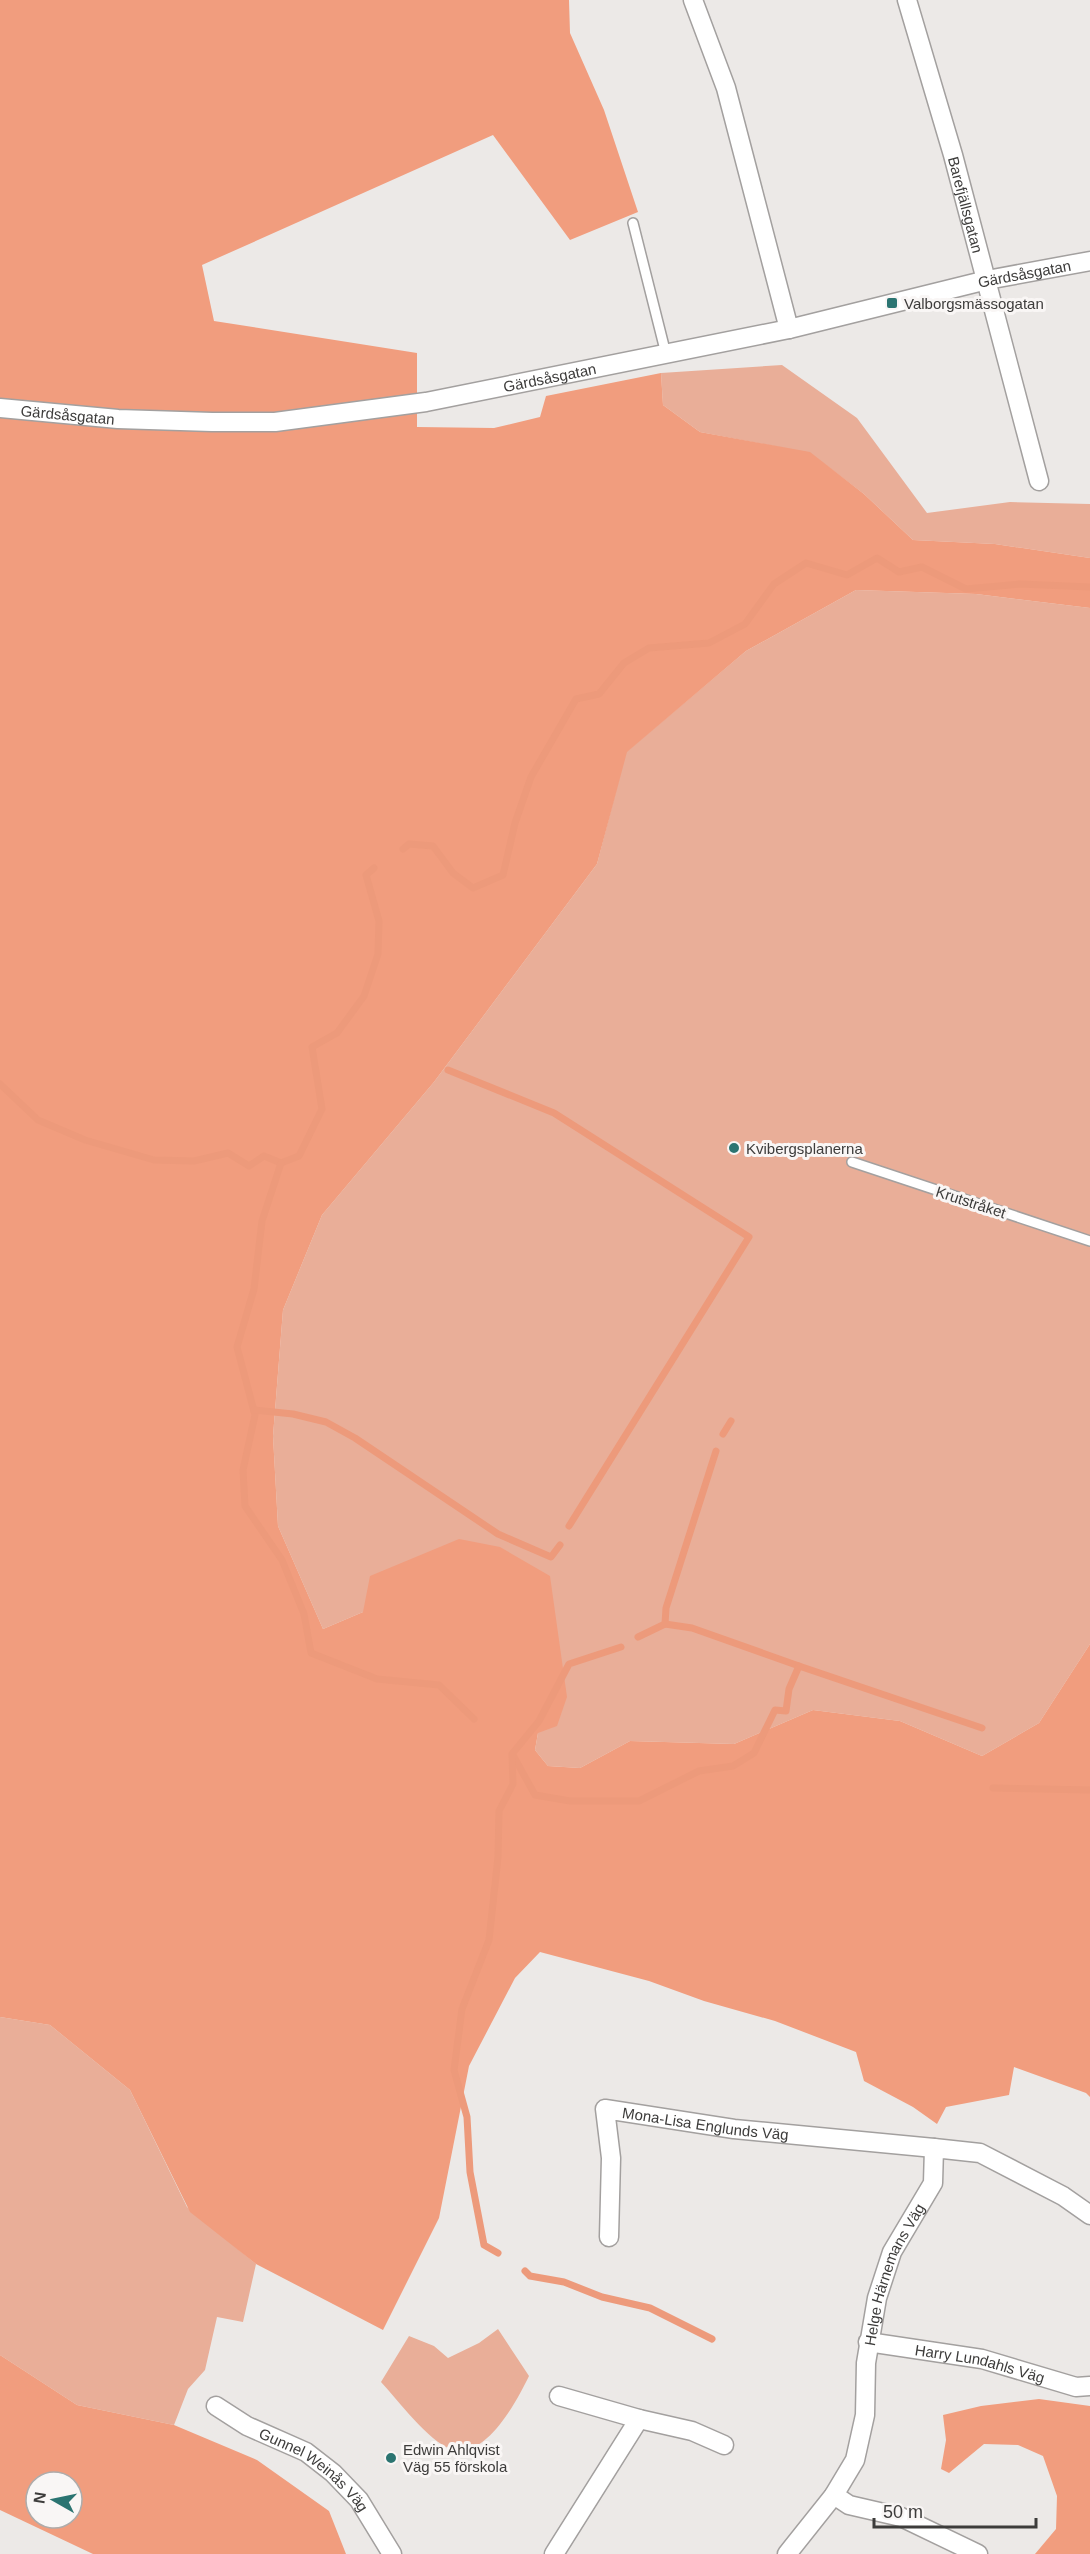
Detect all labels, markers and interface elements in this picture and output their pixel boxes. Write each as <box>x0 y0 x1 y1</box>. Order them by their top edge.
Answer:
street label: Barefjällsgatan <box>945 154 987 255</box>
street label: Gärdsåsgatan <box>976 256 1072 290</box>
place label: Valborgsmässogatan <box>904 295 1044 312</box>
marker: Valborgsmässogatan <box>885 296 899 310</box>
street label: Gärdsåsgatan <box>502 360 598 395</box>
street label: Gärdsåsgatan <box>20 401 115 427</box>
place label: Kvibergsplanerna <box>746 1140 863 1157</box>
marker: Kvibergsplanerna <box>727 1141 741 1155</box>
street label: Krutstråket <box>934 1183 1009 1222</box>
street label: Mona-Lisa Englunds Väg <box>621 2103 789 2143</box>
street label: Helge Härnemans Väg <box>861 2200 928 2347</box>
street label: Harry Lundahls Väg <box>914 2341 1047 2386</box>
street label: Gunnel Weinås Väg <box>257 2424 372 2514</box>
place label: Edwin Ahlqvist Väg 55 förskola <box>403 2441 508 2475</box>
marker: Edwin Ahlqvist Väg 55 förskola <box>384 2451 398 2465</box>
north arrow <box>24 2470 84 2530</box>
text: N <box>30 2491 49 2505</box>
scale bar <box>874 2491 1036 2529</box>
text: 50 m <box>883 2502 923 2522</box>

